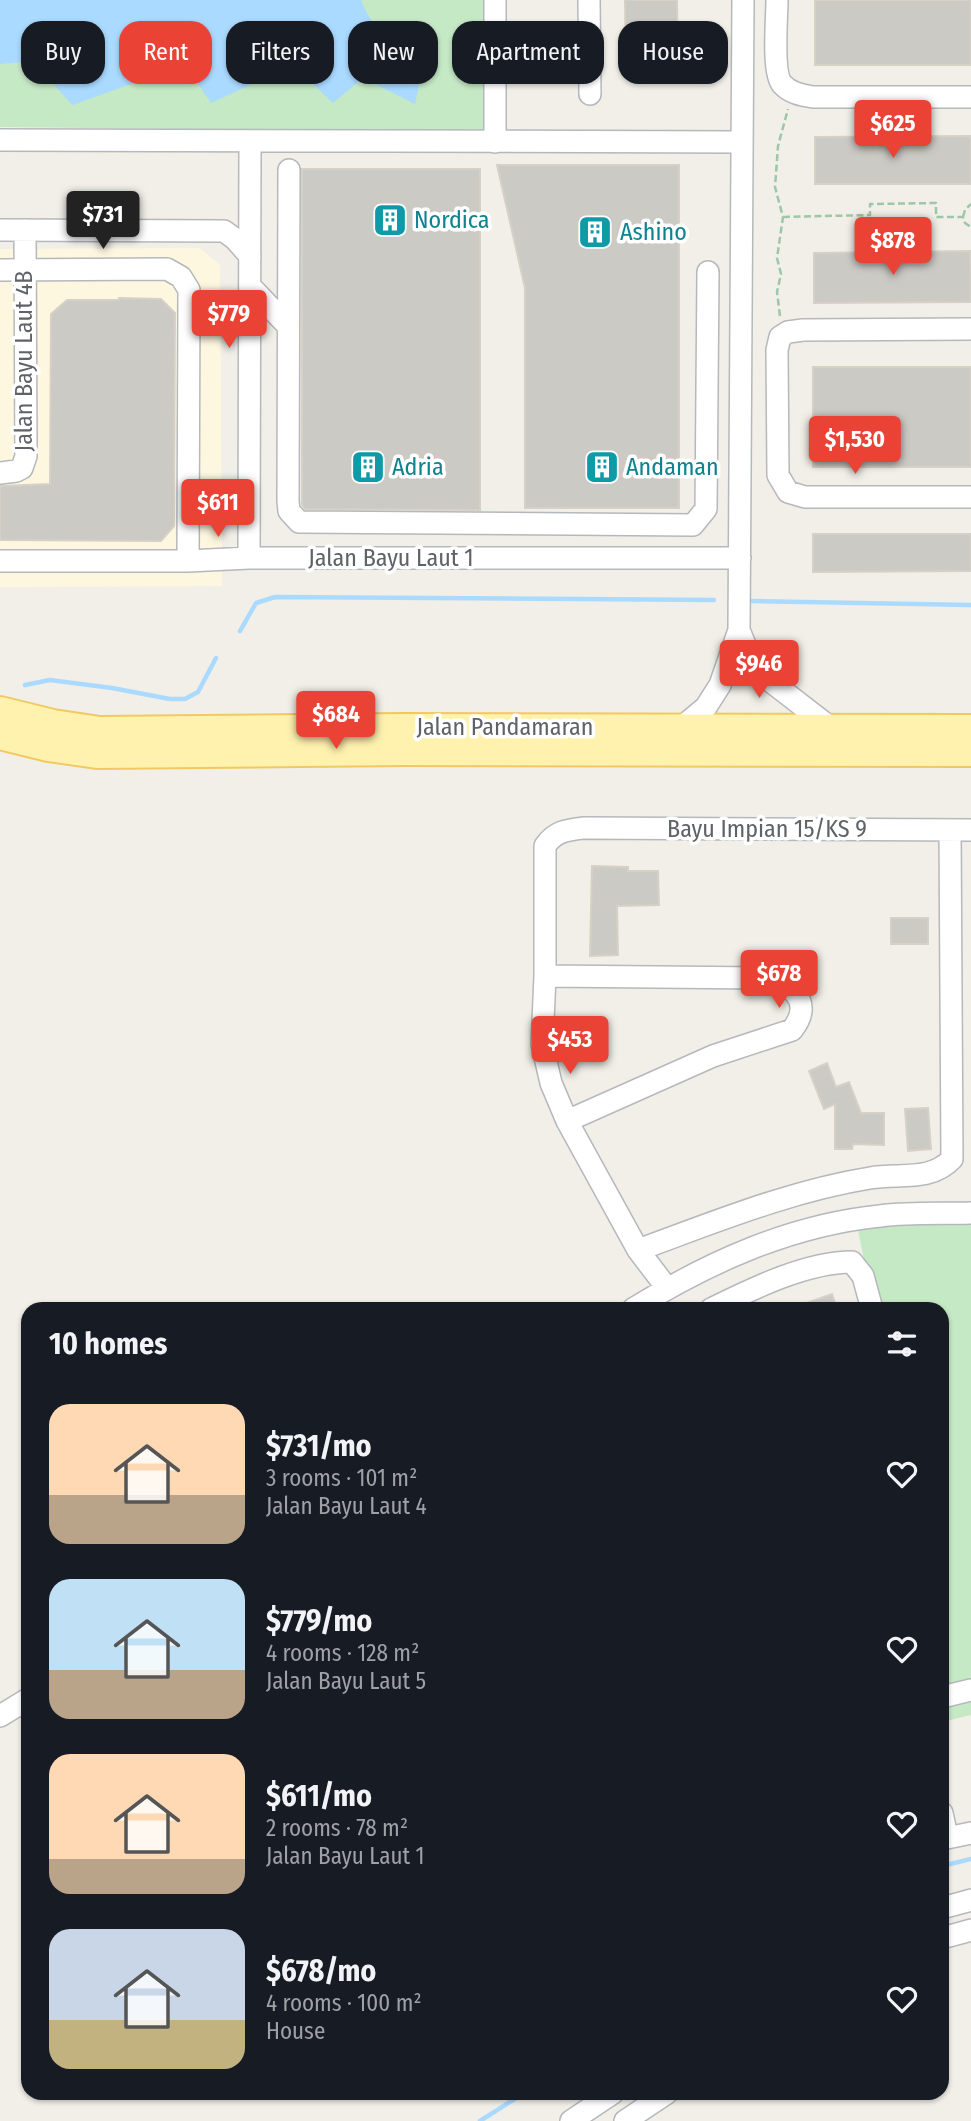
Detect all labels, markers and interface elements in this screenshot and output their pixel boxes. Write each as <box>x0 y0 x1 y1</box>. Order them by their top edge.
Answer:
chip: Buy <box>21 21 105 84</box>
chip: Rent <box>119 21 212 84</box>
chip: Filters <box>226 21 334 84</box>
chip: New <box>348 21 438 84</box>
chip: Apartment <box>452 21 604 84</box>
chip: House <box>618 21 728 84</box>
pin: $625 <box>852 100 934 160</box>
text: $625 <box>870 109 916 137</box>
pin: $731 <box>62 191 144 251</box>
text: $731 <box>82 200 124 228</box>
building icon: Nordica <box>371 201 409 239</box>
place label: Nordica <box>414 206 490 234</box>
building icon: Ashino <box>576 213 614 251</box>
place label: Ashino <box>620 218 687 246</box>
pin: $878 <box>852 218 934 277</box>
text: $878 <box>871 226 915 254</box>
street label: Jalan Bayu Laut 4B <box>10 271 38 451</box>
pin: $779 <box>188 290 270 350</box>
text: $779 <box>208 299 250 327</box>
pin: $1,530 <box>798 416 912 476</box>
text: $1,530 <box>825 425 885 453</box>
building icon: Adria <box>349 448 387 486</box>
building icon: Andaman <box>583 448 621 486</box>
place label: Adria <box>392 453 444 481</box>
place label: Andaman <box>626 453 719 481</box>
pin: $611 <box>177 480 259 539</box>
text: $611 <box>197 488 239 516</box>
street label: Jalan Bayu Laut 1 <box>308 544 474 572</box>
pin: $946 <box>718 640 800 700</box>
text: $946 <box>736 649 782 677</box>
pin: $684 <box>295 692 377 751</box>
text: $684 <box>312 700 360 728</box>
street label: Jalan Pandamaran <box>417 713 593 741</box>
street label: Bayu Impian 15/KS 9 <box>667 815 867 843</box>
pin: $678 <box>738 950 820 1010</box>
text: $678 <box>757 959 801 987</box>
pin: $453 <box>529 1016 611 1076</box>
text: $453 <box>547 1025 593 1053</box>
icon: filters <box>883 1325 921 1363</box>
text: 10 homes <box>49 1326 167 1362</box>
text: $731/mo <box>266 1428 372 1464</box>
icon: home <box>105 1432 189 1516</box>
icon: heart <box>883 1455 921 1493</box>
text: 3 rooms · 101 m² <box>266 1464 417 1492</box>
text: Jalan Bayu Laut 4 <box>266 1492 427 1520</box>
text: $779/mo <box>266 1603 372 1639</box>
icon: home <box>105 1607 189 1691</box>
icon: heart <box>883 1630 921 1668</box>
text: 4 rooms · 128 m² <box>266 1639 419 1667</box>
text: Jalan Bayu Laut 5 <box>266 1667 426 1695</box>
text: $611/mo <box>266 1778 372 1814</box>
icon: home <box>105 1782 189 1866</box>
icon: heart <box>883 1805 921 1843</box>
text: 2 rooms · 78 m² <box>266 1814 408 1842</box>
text: Jalan Bayu Laut 1 <box>266 1842 425 1870</box>
text: $678/mo <box>266 1953 376 1989</box>
icon: home <box>105 1957 189 2041</box>
icon: heart <box>883 1980 921 2018</box>
text: 4 rooms · 100 m² <box>266 1989 422 2017</box>
text: House <box>266 2017 325 2045</box>

